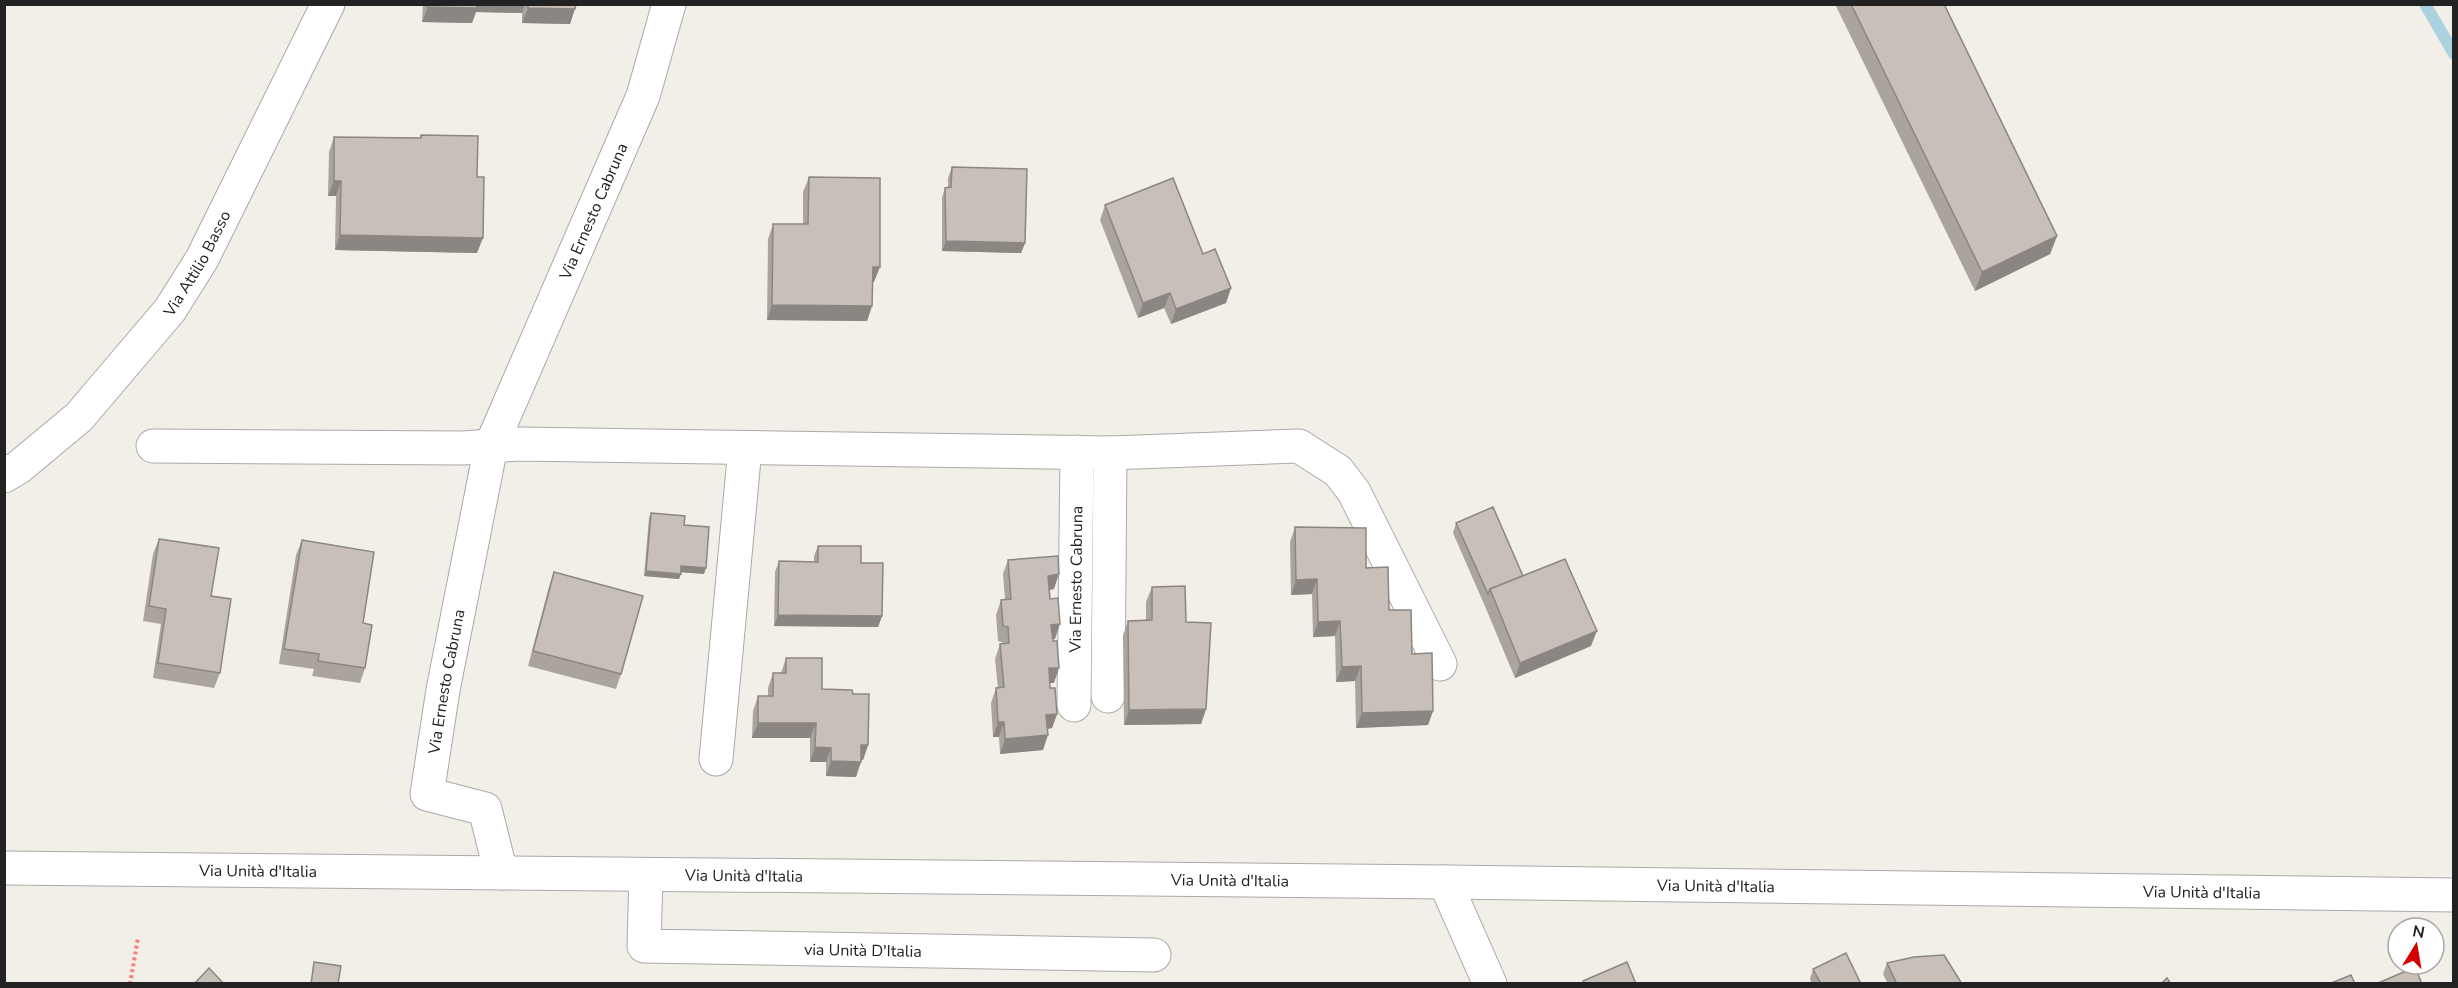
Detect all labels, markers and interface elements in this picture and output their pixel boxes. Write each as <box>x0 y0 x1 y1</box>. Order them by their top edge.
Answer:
street label: Via Ernesto Cabruna <box>554 140 633 284</box>
street label: Via Attilio Basso <box>158 207 236 322</box>
street label: Via Ernesto Cabruna <box>1065 505 1088 654</box>
street label: Via Ernesto Cabruna <box>423 607 471 757</box>
street label: Via Unità d'Italia <box>198 860 317 883</box>
street label: Via Unità d'Italia <box>684 865 803 888</box>
street label: Via Unità d'Italia <box>1170 869 1289 892</box>
street label: Via Unità d'Italia <box>1656 875 1775 898</box>
street label: Via Unità d'Italia <box>2142 881 2261 905</box>
north arrow <box>2386 916 2446 976</box>
text: N <box>2411 920 2427 944</box>
street label: via Unità D'Italia <box>804 939 922 963</box>

